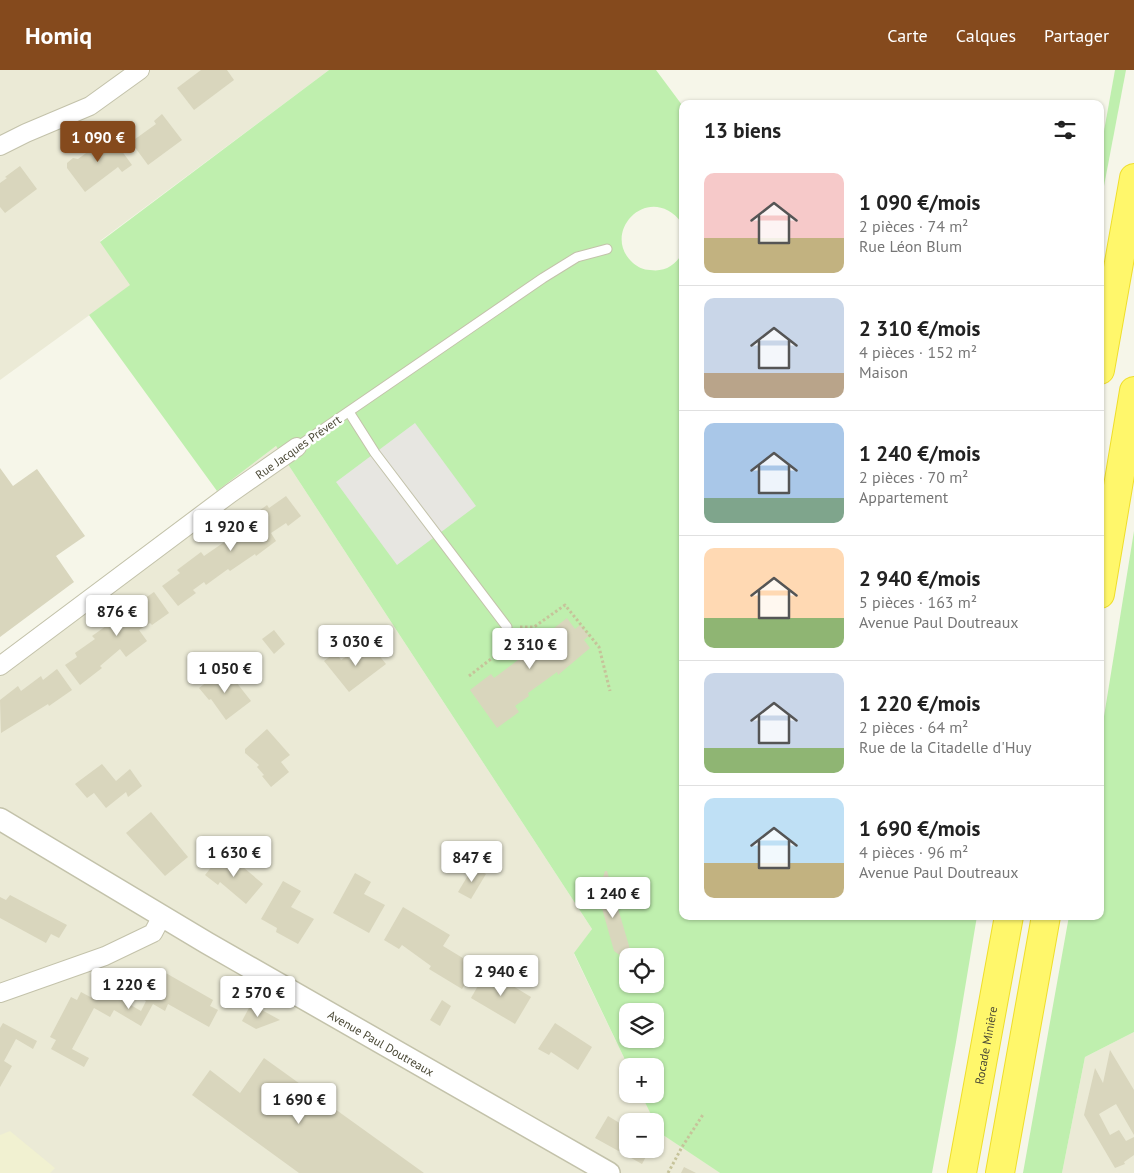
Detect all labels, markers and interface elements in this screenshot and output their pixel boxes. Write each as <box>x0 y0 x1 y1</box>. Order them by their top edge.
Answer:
text: Homiq <box>25 20 92 51</box>
text: Carte <box>887 24 928 47</box>
text: Calques <box>956 24 1016 47</box>
text: Partager <box>1044 24 1109 47</box>
icon: filters <box>1051 116 1079 144</box>
text: 13 biens <box>704 117 781 144</box>
pin: 1 090 € <box>52 121 144 163</box>
text: 1 090 € <box>71 127 125 147</box>
text: 1 090 €/mois <box>859 189 980 216</box>
icon: home <box>744 193 804 253</box>
text: 2 pièces · 74 m² <box>859 216 968 236</box>
text: Rue Léon Blum <box>859 236 962 256</box>
text: 2 310 €/mois <box>859 315 980 342</box>
icon: home <box>744 318 804 378</box>
text: 4 pièces · 152 m² <box>859 342 977 362</box>
text: Maison <box>859 362 908 382</box>
street label: Rue Jacques Prévert <box>252 412 344 482</box>
text: 1 240 €/mois <box>859 440 980 467</box>
icon: home <box>744 443 804 503</box>
text: 2 pièces · 70 m² <box>859 467 968 487</box>
text: Appartement <box>859 487 948 507</box>
pin: 1 920 € <box>185 510 277 552</box>
text: 1 920 € <box>204 516 258 536</box>
text: 2 940 €/mois <box>859 565 980 592</box>
icon: home <box>744 568 804 628</box>
text: 5 pièces · 163 m² <box>859 592 977 612</box>
pin: 876 € <box>82 594 152 637</box>
text: 876 € <box>97 601 137 621</box>
text: Avenue Paul Doutreaux <box>859 612 1019 632</box>
pin: 3 030 € <box>310 624 402 667</box>
pin: 2 310 € <box>484 628 576 670</box>
text: 3 030 € <box>329 631 383 651</box>
text: 2 310 € <box>503 634 557 654</box>
pin: 1 050 € <box>179 652 271 694</box>
text: 1 050 € <box>198 658 252 678</box>
text: 1 220 €/mois <box>859 690 980 717</box>
icon: home <box>744 693 804 753</box>
text: 2 pièces · 64 m² <box>859 717 968 737</box>
text: Rue de la Citadelle d'Huy <box>859 737 1031 757</box>
text: 1 690 €/mois <box>859 815 980 842</box>
icon: home <box>744 818 804 878</box>
pin: 1 630 € <box>188 836 280 878</box>
pin: 847 € <box>437 840 507 883</box>
text: 1 630 € <box>207 842 261 862</box>
text: 4 pièces · 96 m² <box>859 842 968 862</box>
text: 847 € <box>452 847 492 867</box>
text: Avenue Paul Doutreaux <box>859 862 1019 882</box>
pin: 1 240 € <box>567 876 659 919</box>
text: 1 240 € <box>586 883 640 903</box>
map controls <box>619 948 664 1158</box>
button: locate <box>619 948 664 993</box>
pin: 2 940 € <box>455 954 547 997</box>
text: 2 940 € <box>474 961 528 981</box>
pin: 1 220 € <box>83 968 175 1010</box>
text: 1 220 € <box>102 974 156 994</box>
pin: 2 570 € <box>212 976 304 1018</box>
text: 2 570 € <box>231 982 285 1002</box>
button: layers <box>619 1003 664 1048</box>
street label: Rocade Minière <box>971 1005 1000 1085</box>
street label: Avenue Paul Doutreaux <box>325 1006 437 1079</box>
button: + <box>619 1058 664 1103</box>
pin: 1 690 € <box>253 1082 345 1125</box>
text: 1 690 € <box>272 1089 326 1109</box>
button: − <box>619 1113 664 1158</box>

